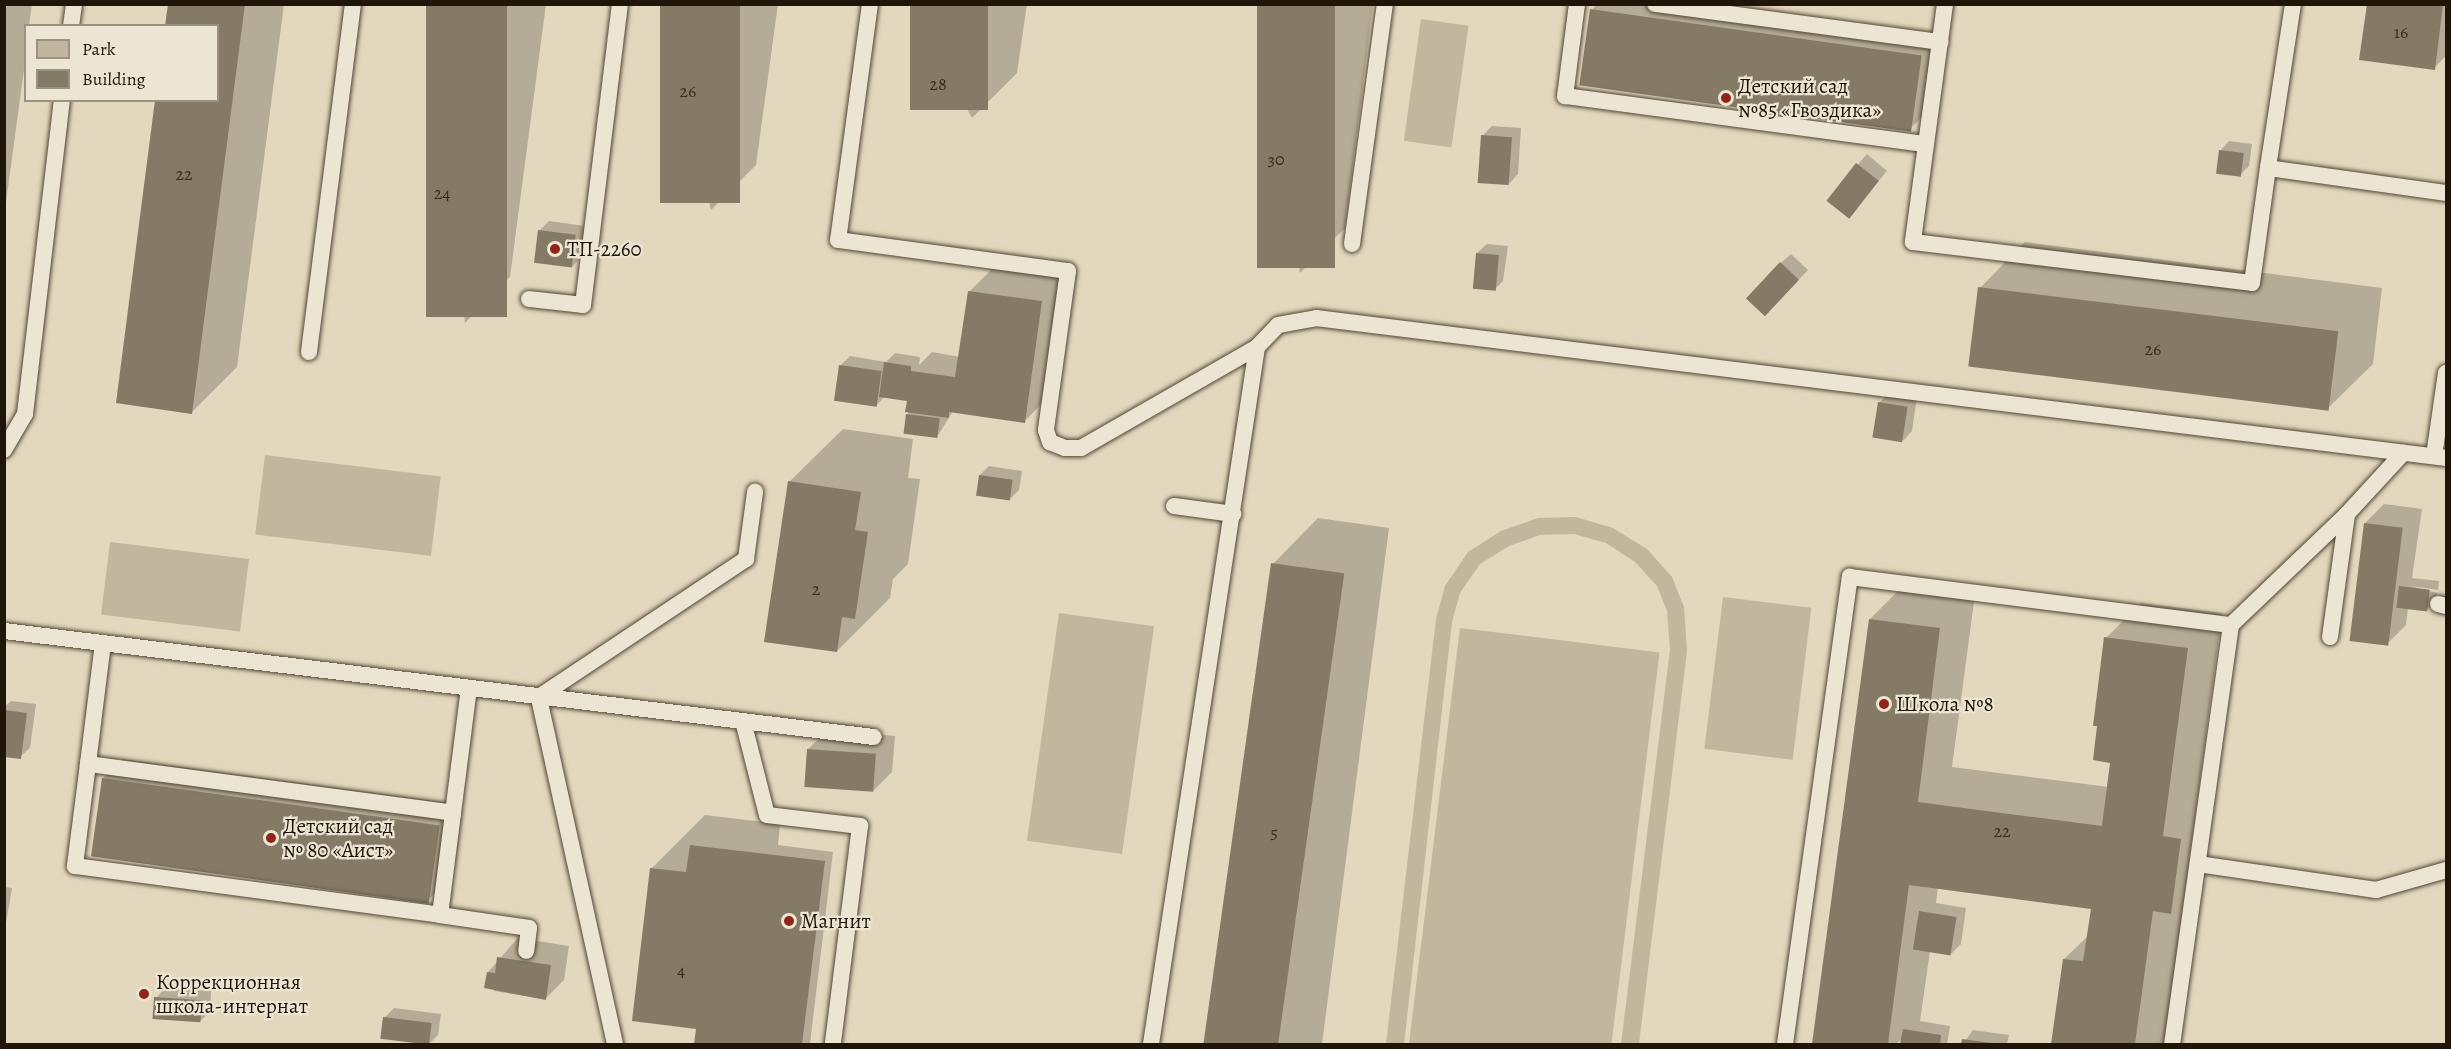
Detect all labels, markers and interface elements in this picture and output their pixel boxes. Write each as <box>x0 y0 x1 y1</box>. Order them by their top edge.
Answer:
house number: 16 <box>2394 21 2408 43</box>
legend <box>24 24 219 102</box>
text: Park <box>82 37 116 61</box>
text: Building <box>82 67 146 91</box>
house number: 28 <box>929 73 947 95</box>
place label: Детский сад №85 «Гвоздика» <box>1738 73 1881 123</box>
house number: 26 <box>680 80 696 102</box>
marker: Детский сад №85 «Гвоздика» <box>1719 91 1733 105</box>
house number: 30 <box>1267 148 1285 170</box>
house number: 22 <box>175 163 193 185</box>
house number: 24 <box>434 182 450 204</box>
place label: ТП-2260 <box>567 236 642 262</box>
marker: ТП-2260 <box>548 242 562 256</box>
house number: 26 <box>2145 338 2161 360</box>
house number: 2 <box>812 578 820 600</box>
place label: Школа №8 <box>1896 691 1994 717</box>
marker: Школа №8 <box>1877 697 1891 711</box>
place label: Детский сад № 80 «Аист» <box>283 813 393 863</box>
house number: 22 <box>1993 820 2011 842</box>
house number: 5 <box>1270 821 1278 843</box>
marker: Детский сад № 80 «Аист» <box>264 831 278 845</box>
place label: Магнит <box>801 908 871 934</box>
marker: Магнит <box>782 914 796 928</box>
house number: 4 <box>677 959 685 981</box>
place label: Коррекционная школа-интернат <box>156 969 308 1019</box>
marker: Коррекционная школа-интернат <box>137 987 151 1001</box>

